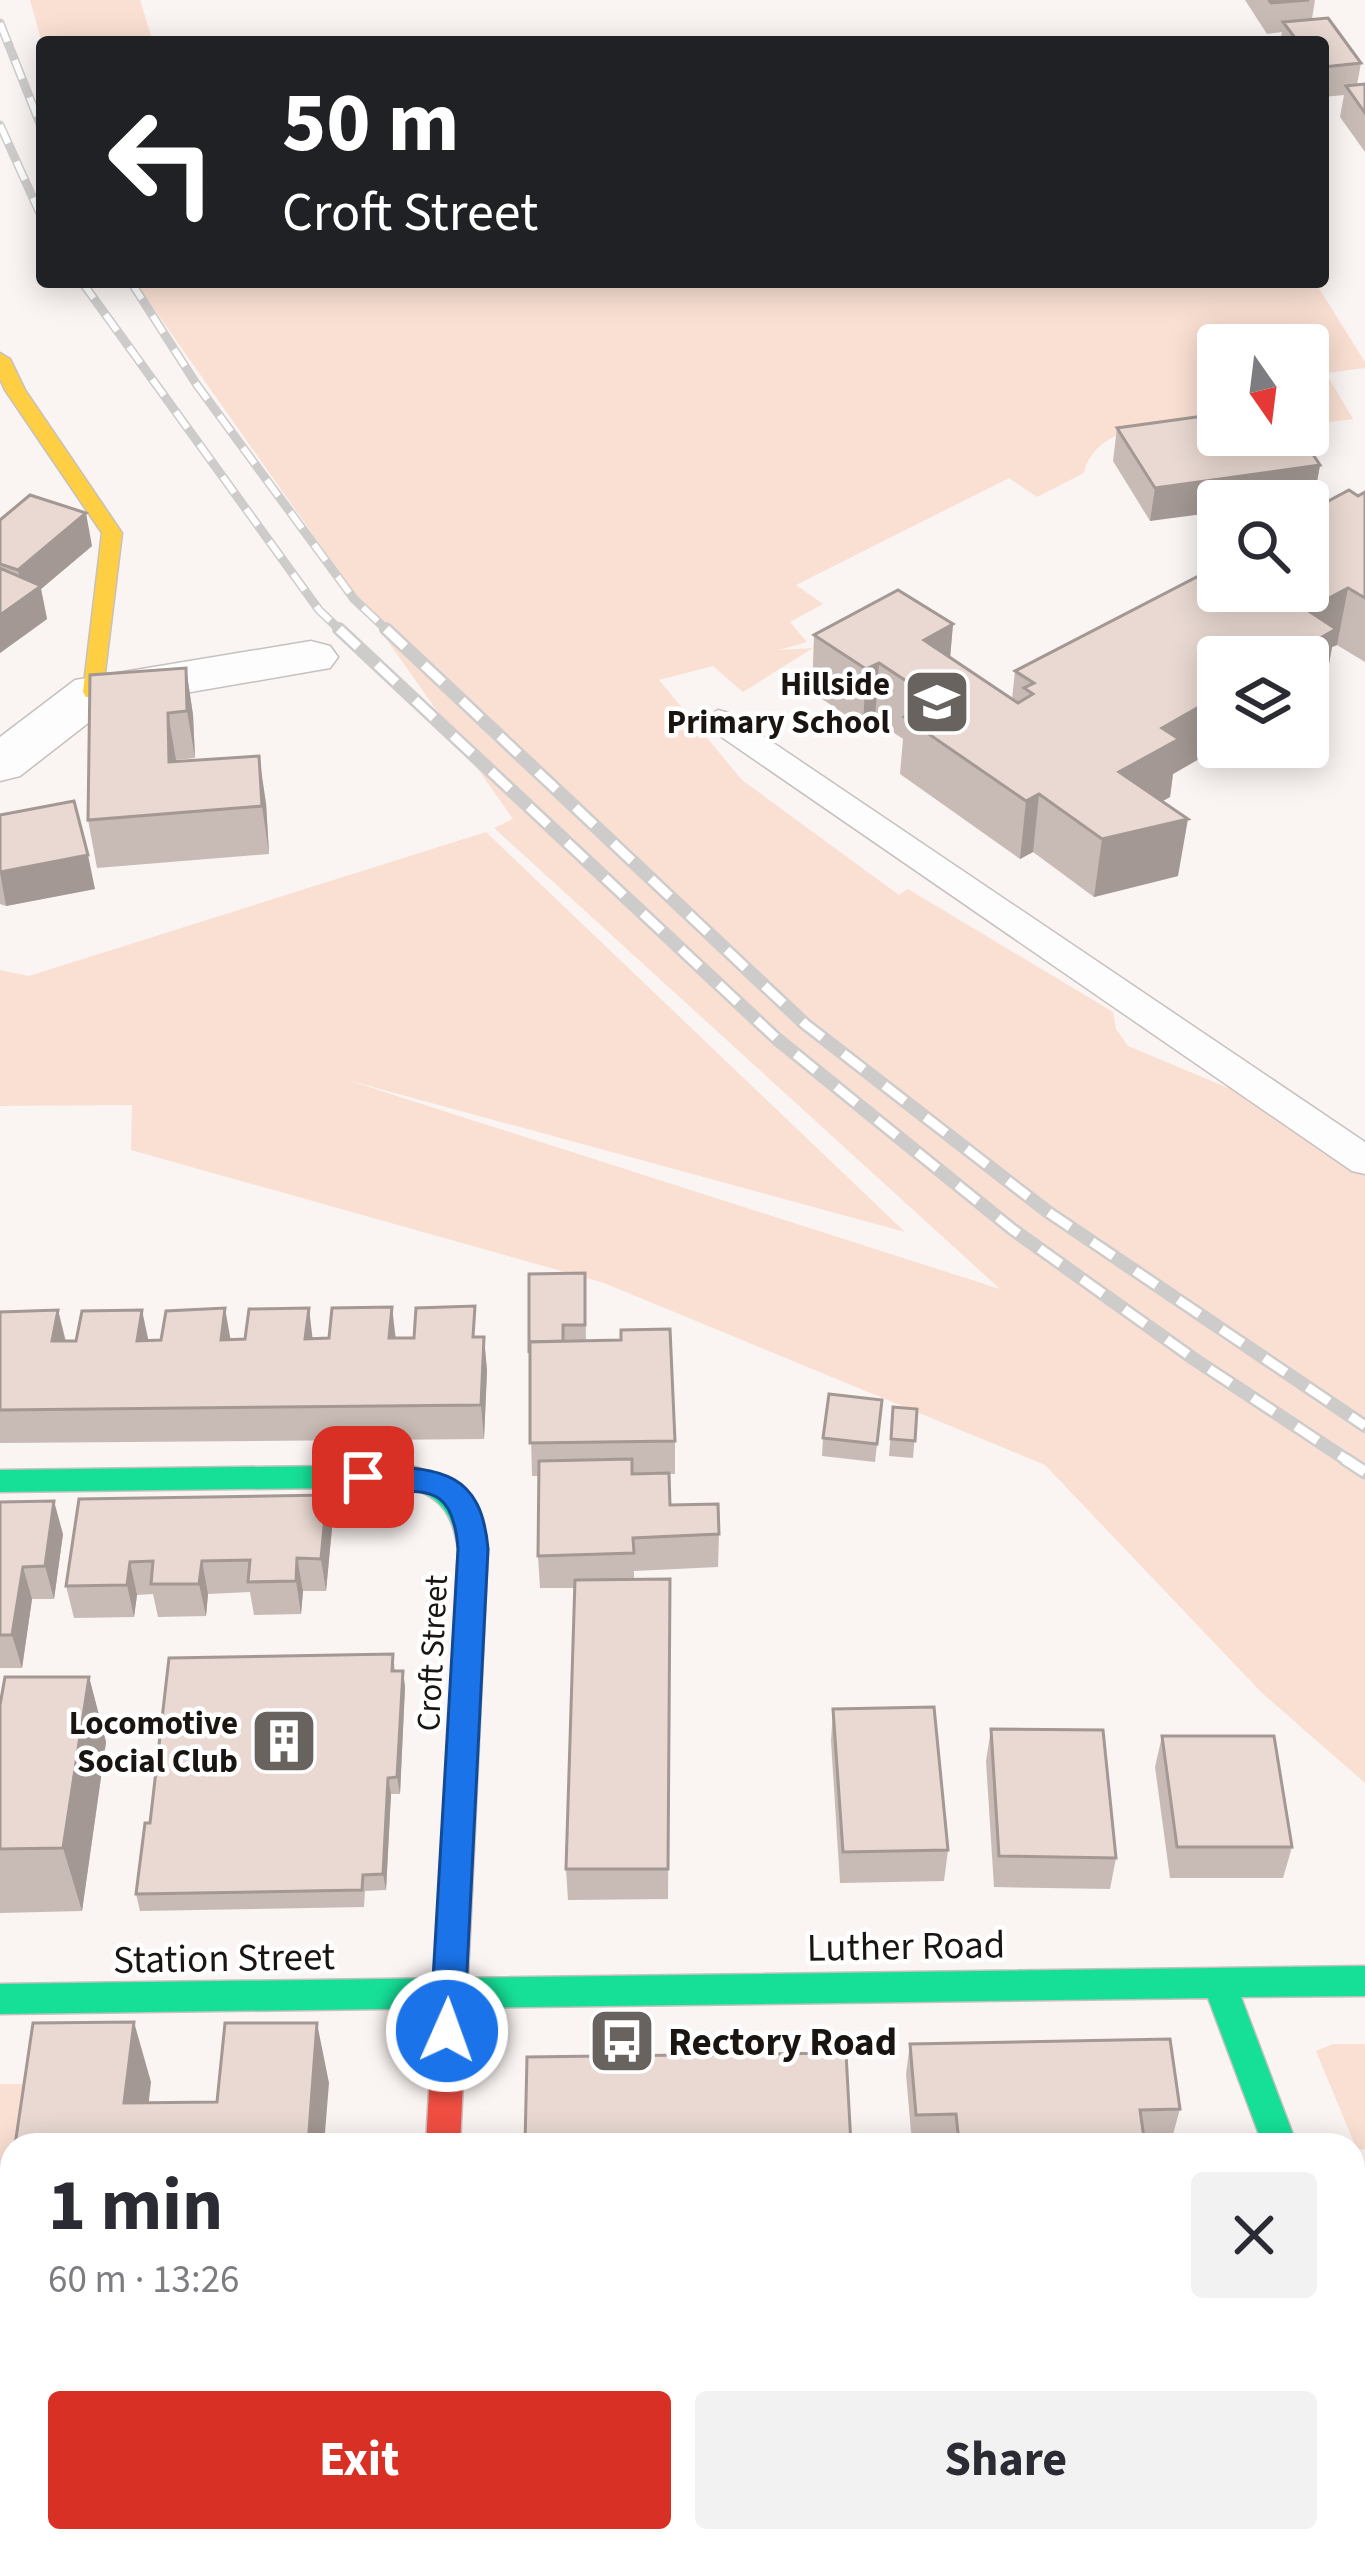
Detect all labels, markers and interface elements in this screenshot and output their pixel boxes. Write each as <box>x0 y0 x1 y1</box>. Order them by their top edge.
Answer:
text: 50 m <box>282 64 460 184</box>
icon: left <box>84 84 240 240</box>
text: Croft Street <box>282 175 538 252</box>
north arrow <box>1197 324 1329 456</box>
map controls <box>1197 324 1329 768</box>
button: search <box>1197 480 1329 612</box>
button: layers <box>1197 636 1329 768</box>
place label: Hillside Primary School <box>667 661 891 746</box>
school or university icon: Hillside Primary School <box>902 667 972 737</box>
pin <box>312 1426 414 1528</box>
icon: arrive <box>330 1444 396 1510</box>
street label: Croft Street <box>405 1574 460 1733</box>
place label: Locomotive Social Club <box>69 1700 238 1785</box>
building icon: Locomotive Social Club <box>249 1706 319 1776</box>
street label: Luther Road <box>806 1917 1006 1977</box>
street label: Station Street <box>112 1929 336 1989</box>
position arrow <box>384 1968 510 2094</box>
bus stop icon: Rectory Road <box>587 2006 657 2076</box>
place label: Rectory Road <box>668 2015 897 2071</box>
text: 1 min <box>48 2155 223 2258</box>
button: close <box>1191 2172 1317 2298</box>
text: 60 m · 13:26 <box>48 2252 239 2308</box>
button: Exit <box>48 2391 671 2529</box>
button: Share <box>695 2391 1317 2529</box>

